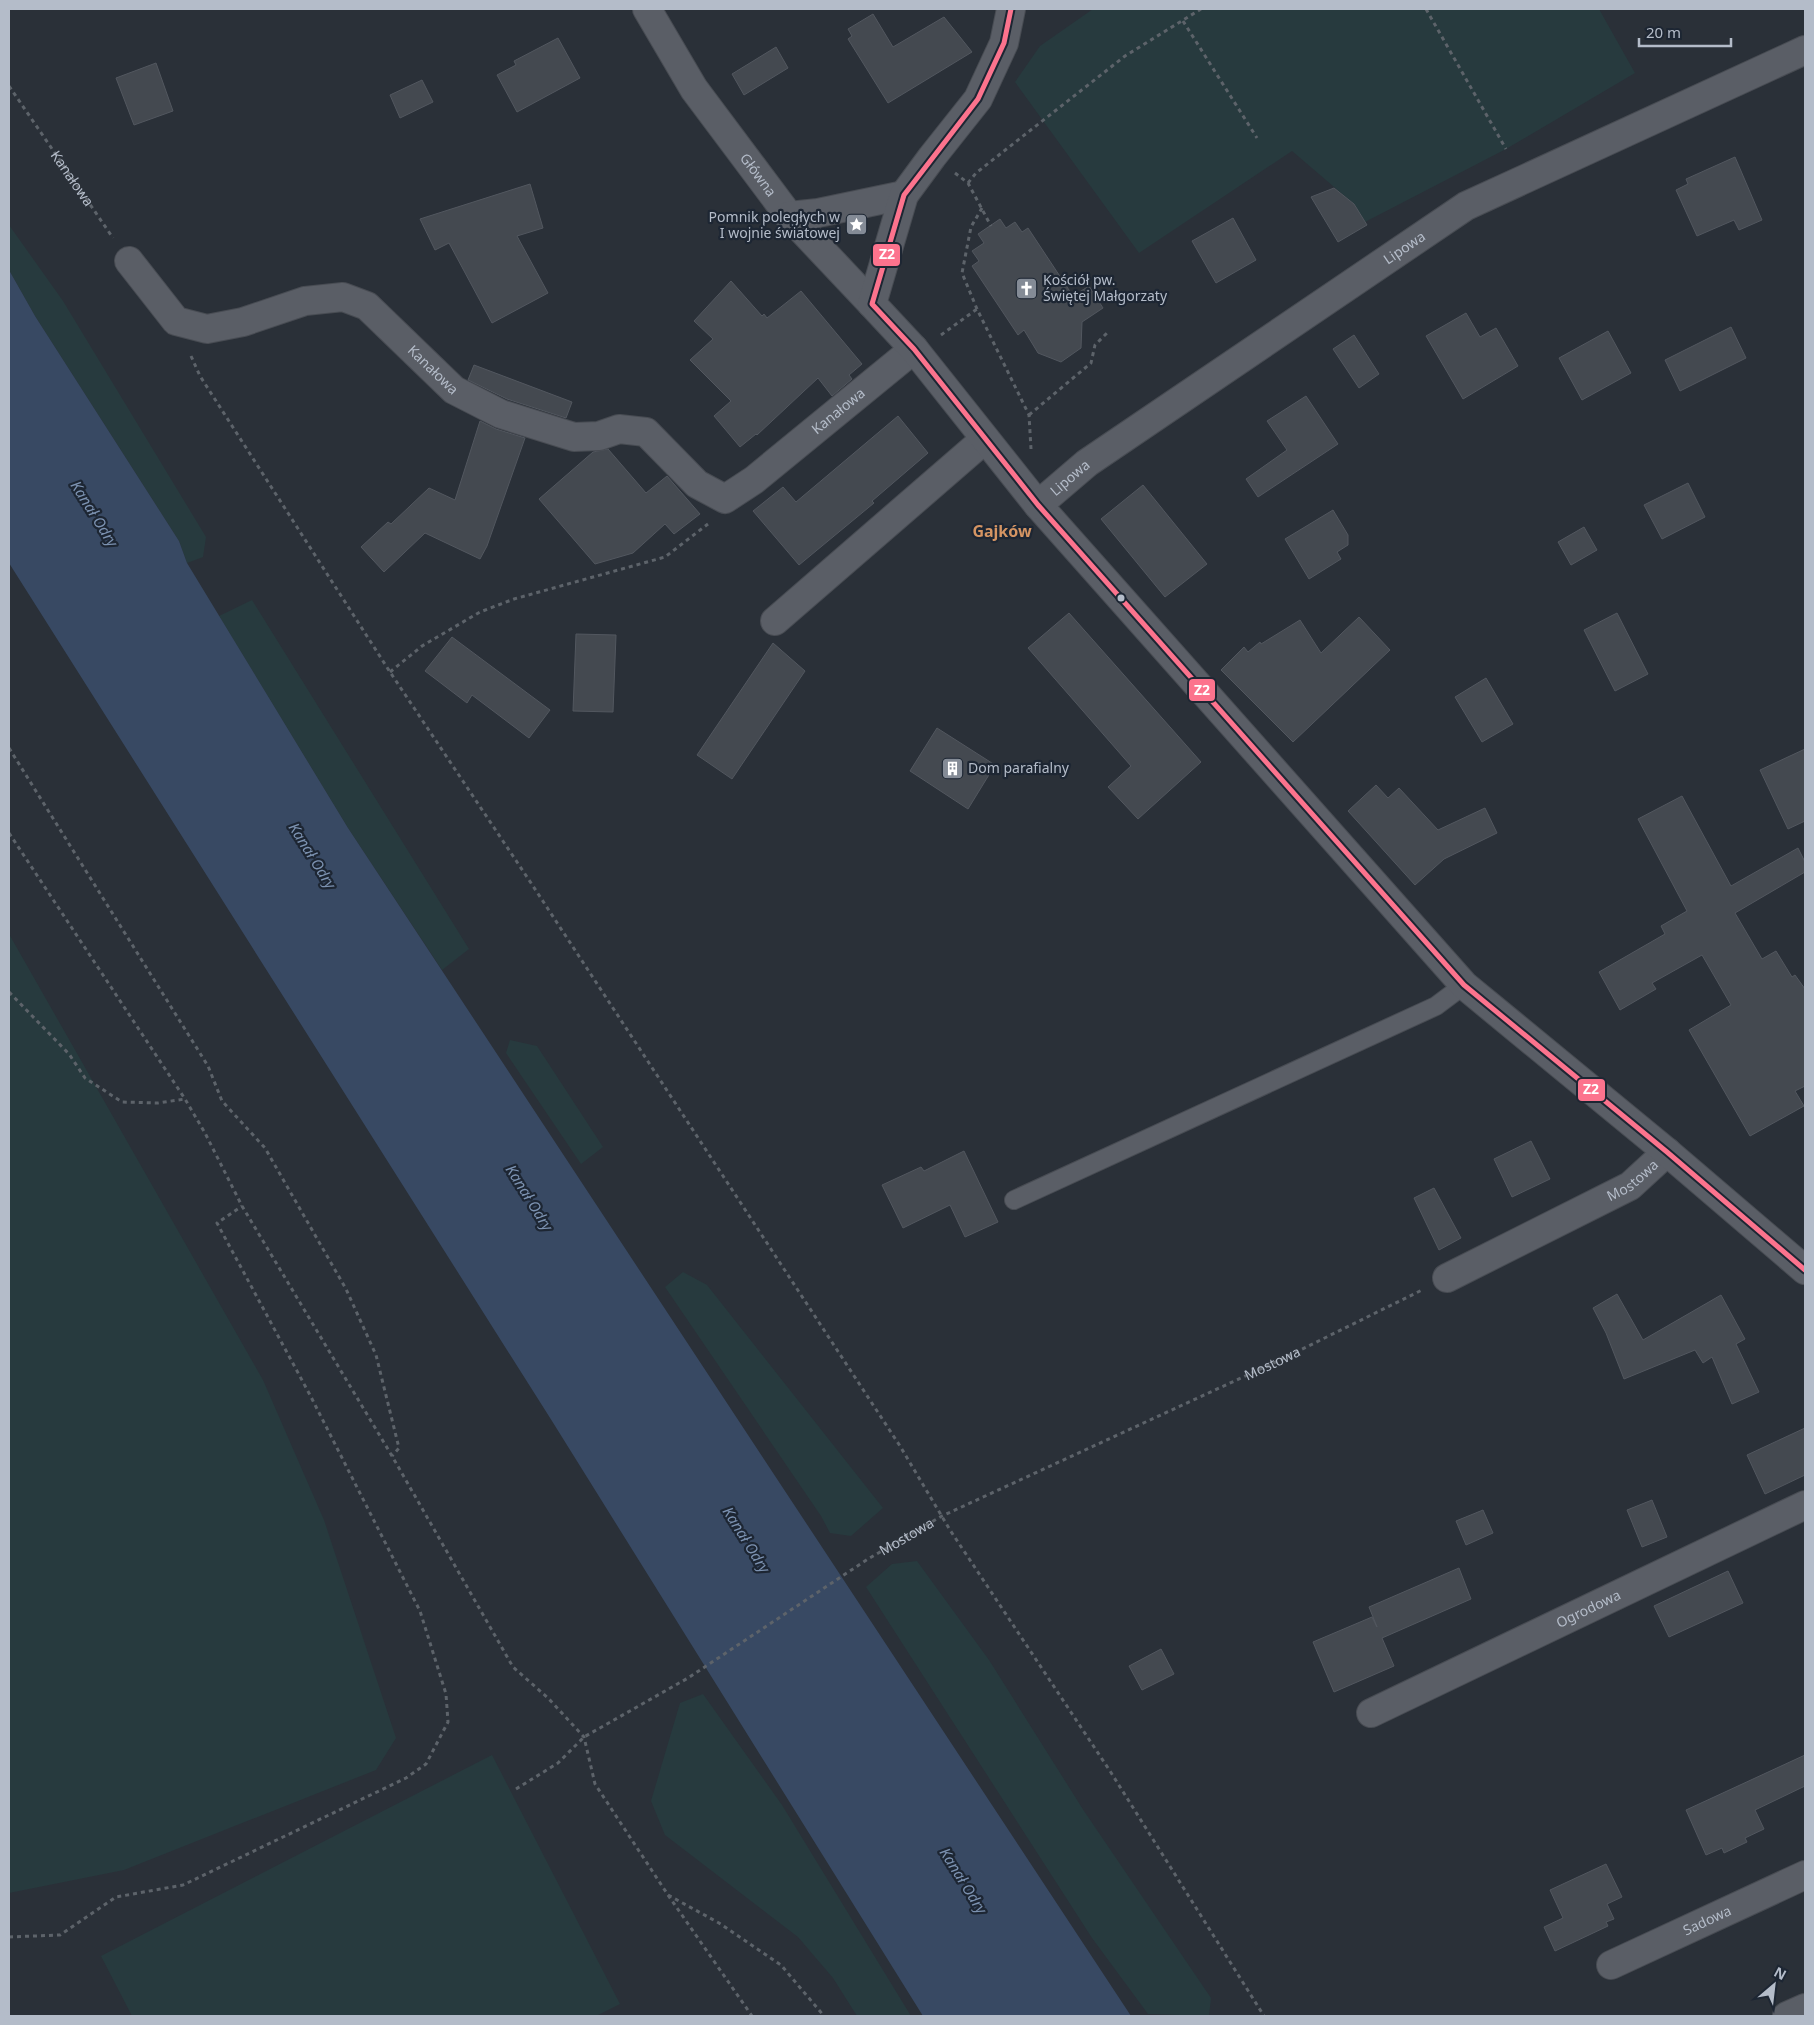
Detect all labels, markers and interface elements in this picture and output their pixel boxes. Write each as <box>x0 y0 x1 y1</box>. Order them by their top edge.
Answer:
scale bar <box>1639 15 1732 47</box>
text: 20 m <box>1646 22 1681 42</box>
street label: Kanałowa <box>47 146 98 210</box>
street label: Główna <box>736 149 781 200</box>
place label: Pomnik poległych w I wojnie światowej <box>709 207 840 242</box>
place icon: Pomnik poległych w I wojnie światowej <box>844 213 868 237</box>
street label: Lipowa <box>1379 226 1429 268</box>
line badge: Z2 <box>872 243 901 267</box>
text: Z2 <box>879 244 895 263</box>
place label: Kościół pw. Świętej Małgorzaty <box>1043 270 1168 305</box>
church icon: Kościół pw. Świętej Małgorzaty <box>1015 276 1039 300</box>
street label: Kanałowa <box>404 340 463 398</box>
street label: Kanałowa <box>807 383 869 438</box>
street label: Lipowa <box>1046 455 1093 500</box>
water label: Kanał Odry <box>67 477 124 551</box>
district label: Gajków <box>972 520 1032 542</box>
unlabelled marker <box>1116 593 1126 603</box>
line badge: Z2 <box>1188 678 1216 702</box>
text: Z2 <box>1194 680 1210 699</box>
building icon: Dom parafialny <box>940 756 964 780</box>
place label: Dom parafialny <box>968 758 1070 777</box>
water label: Kanał Odry <box>285 819 342 893</box>
line badge: Z2 <box>1577 1078 1606 1102</box>
text: Z2 <box>1583 1079 1599 1098</box>
street label: Mostowa <box>1603 1155 1662 1205</box>
water label: Kanał Odry <box>502 1161 559 1235</box>
street label: Mostowa <box>1241 1341 1303 1384</box>
water label: Kanał Odry <box>719 1503 776 1577</box>
street label: Mostowa <box>875 1513 937 1560</box>
street label: Ogrodowa <box>1553 1585 1623 1632</box>
water label: Kanał Odry <box>936 1844 993 1918</box>
street label: Sadowa <box>1680 1901 1734 1939</box>
north arrow <box>1749 1960 1799 2010</box>
text: N <box>1771 1962 1790 1984</box>

